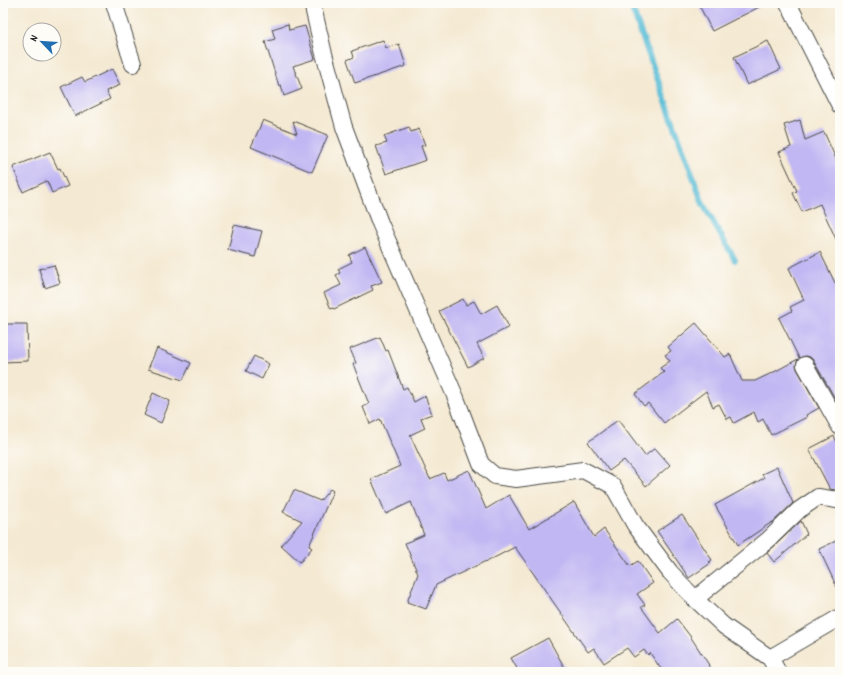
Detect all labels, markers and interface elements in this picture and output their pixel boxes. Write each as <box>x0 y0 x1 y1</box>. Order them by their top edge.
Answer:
north arrow <box>22 22 62 62</box>
text: N <box>26 32 43 44</box>

